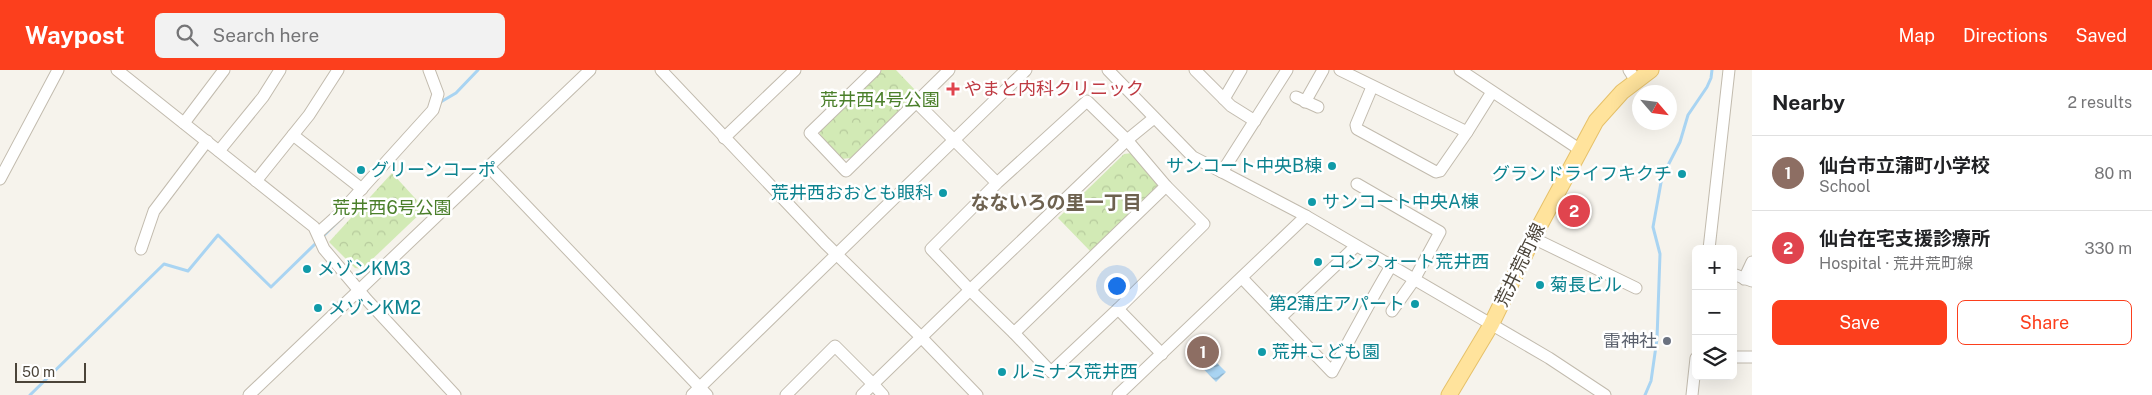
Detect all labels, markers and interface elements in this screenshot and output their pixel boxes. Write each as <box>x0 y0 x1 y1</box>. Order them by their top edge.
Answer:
search box <box>155 13 505 58</box>
text: Waypost <box>25 21 125 49</box>
icon: search <box>173 21 201 49</box>
text: Search here <box>213 24 319 46</box>
text: Map <box>1898 25 1935 46</box>
text: Directions <box>1963 25 2048 46</box>
text: Saved <box>2076 25 2127 46</box>
place label: やまと内科クリニック <box>964 78 1144 99</box>
marker: やまと内科クリニック <box>946 82 960 96</box>
north arrow <box>1632 85 1677 130</box>
park label: 荒井西4号公園 <box>820 89 940 110</box>
text: Nearby <box>1772 90 1845 115</box>
text: 2 results <box>2067 93 2132 112</box>
text: 仙台市立蒲町小学校 <box>1819 154 1990 176</box>
place label: サンコート中央B棟 <box>1166 155 1322 176</box>
place label: グリーンコーポ <box>371 159 496 180</box>
marker: サンコート中央B棟 <box>1326 160 1338 172</box>
place label: グランドライフキクチ <box>1492 163 1672 184</box>
marker: グリーンコーポ <box>355 164 367 176</box>
text: 1 <box>1785 164 1791 183</box>
text: 80 m <box>2094 164 2132 183</box>
marker: グランドライフキクチ <box>1676 168 1688 180</box>
text: School <box>1819 177 1870 196</box>
place label: 荒井西おおとも眼科 <box>771 182 933 203</box>
marker: 荒井西おおとも眼科 <box>937 187 949 199</box>
district label: なないろの里一丁目 <box>970 191 1142 213</box>
place label: サンコート中央A棟 <box>1322 191 1479 212</box>
pin: 2 <box>1558 192 1590 230</box>
marker: サンコート中央A棟 <box>1306 196 1318 208</box>
park label: 荒井西6号公園 <box>332 197 452 218</box>
street label: 荒井荒町線 <box>1490 220 1549 310</box>
text: 仙台在宅支援診療所 <box>1819 227 1990 249</box>
text: 2 <box>1783 239 1793 258</box>
text: 330 m <box>2085 239 2132 258</box>
map controls <box>1692 245 1737 380</box>
button: + <box>1692 245 1737 290</box>
place label: コンフォート荒井西 <box>1328 251 1489 272</box>
text: Hospital · 荒井荒町線 <box>1819 254 1973 273</box>
marker: コンフォート荒井西 <box>1312 256 1324 268</box>
place label: メゾンKM3 <box>317 258 411 279</box>
marker: メゾンKM3 <box>301 263 313 275</box>
your location <box>1104 273 1130 299</box>
place label: 菊長ビル <box>1550 274 1622 295</box>
marker: 菊長ビル <box>1534 279 1546 291</box>
button: − <box>1692 290 1737 335</box>
place label: 第2蒲庄アパート <box>1269 293 1405 314</box>
place label: メゾンKM2 <box>328 297 421 318</box>
marker: 第2蒲庄アパート <box>1409 298 1421 310</box>
button: Save <box>1772 300 1947 345</box>
button: Share <box>1957 300 2132 345</box>
marker: メゾンKM2 <box>312 302 324 314</box>
place label: 雷神社 <box>1603 330 1657 351</box>
pin: 1 <box>1187 333 1219 371</box>
marker: 雷神社 <box>1661 335 1673 347</box>
button: layers <box>1692 335 1737 380</box>
place label: 荒井こども園 <box>1272 341 1380 362</box>
marker: 荒井こども園 <box>1256 346 1268 358</box>
scale bar <box>15 360 86 383</box>
place label: ルミナス荒井西 <box>1012 361 1138 382</box>
text: 50 m <box>22 364 55 380</box>
marker: ルミナス荒井西 <box>996 366 1008 378</box>

